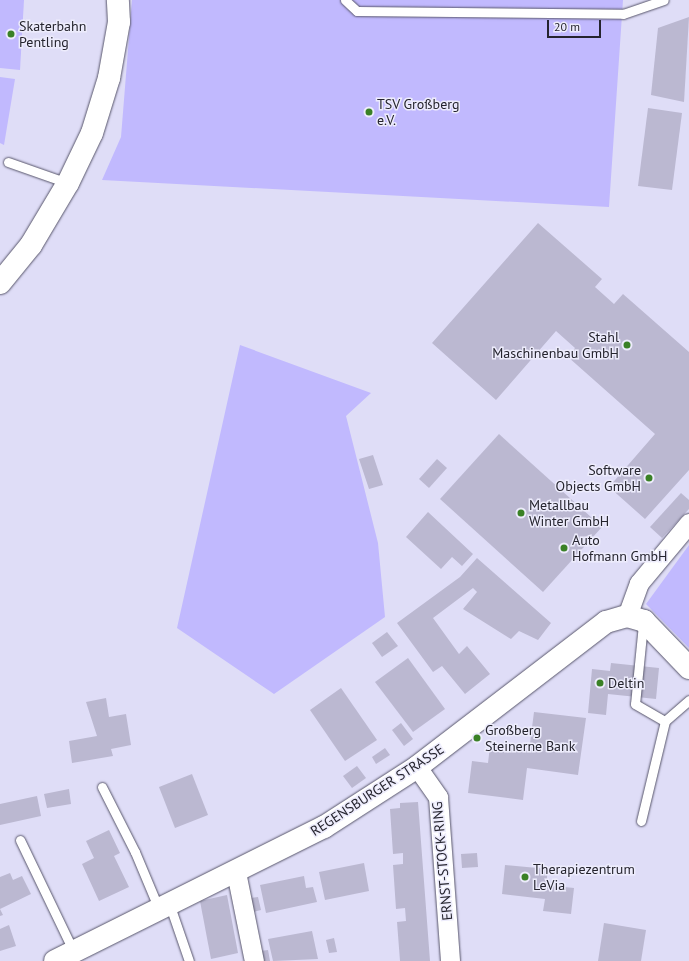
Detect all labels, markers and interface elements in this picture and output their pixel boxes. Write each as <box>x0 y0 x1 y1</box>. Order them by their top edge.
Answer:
scale bar <box>549 12 603 38</box>
place label: Skaterbahn Pentling <box>19 18 86 50</box>
text: 20 m <box>554 19 580 34</box>
marker: Skaterbahn Pentling <box>6 29 16 39</box>
place label: TSV Großberg e.V. <box>377 96 460 128</box>
marker: TSV Großberg e.V. <box>364 107 374 117</box>
place label: Stahl Maschinenbau GmbH <box>492 329 619 362</box>
marker: Stahl Maschinenbau GmbH <box>622 340 632 350</box>
place label: Software Objects GmbH <box>556 462 641 494</box>
marker: Software Objects GmbH <box>644 473 654 483</box>
place label: Metallbau Winter GmbH <box>529 497 609 530</box>
marker: Metallbau Winter GmbH <box>516 508 526 518</box>
place label: Auto Hofmann GmbH <box>572 532 667 564</box>
marker: Auto Hofmann GmbH <box>559 543 569 553</box>
place label: Deltin <box>608 675 645 691</box>
marker: Deltin <box>595 678 605 688</box>
place label: Großberg Steinerne Bank <box>485 722 575 754</box>
marker: Großberg Steinerne Bank <box>472 733 482 743</box>
street label: REGENSBURGER STRASSE <box>307 741 447 839</box>
street label: ERNST-STOCK-RING <box>428 801 456 921</box>
place label: Therapiezentrum LeVia <box>533 861 635 894</box>
marker: Therapiezentrum LeVia <box>520 872 530 882</box>

